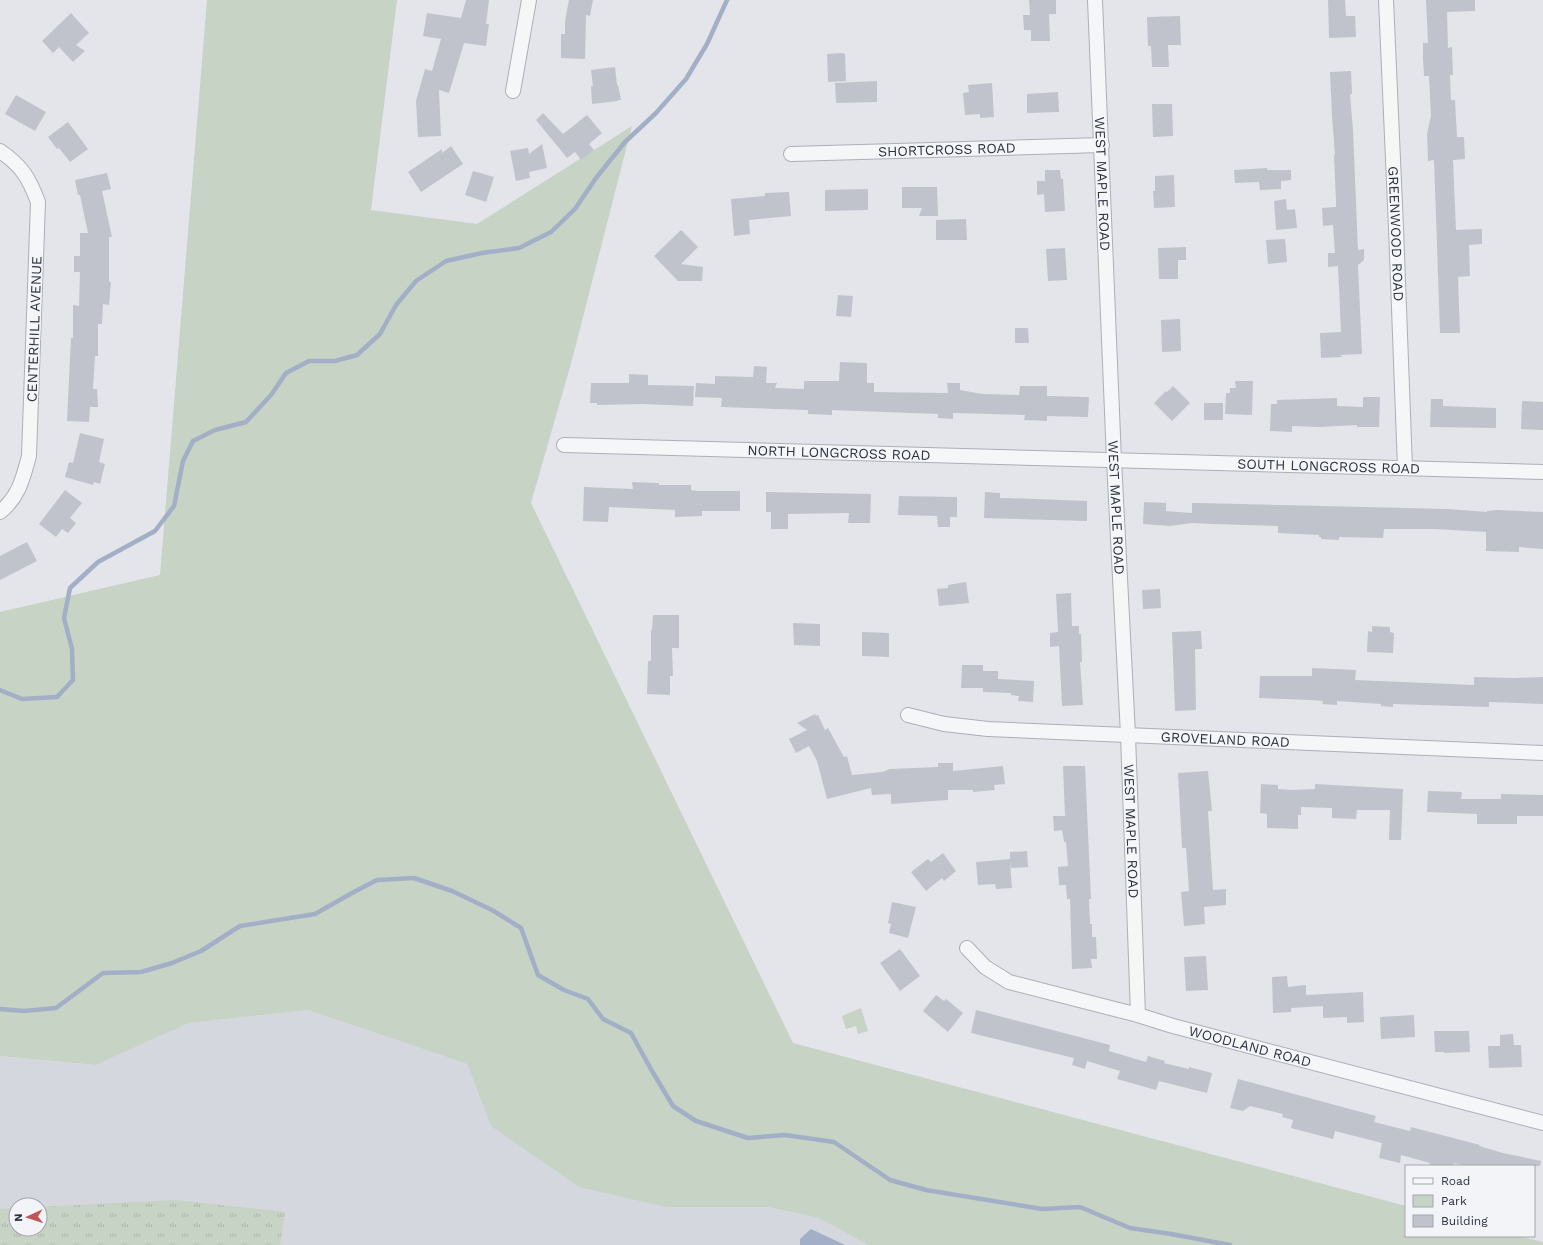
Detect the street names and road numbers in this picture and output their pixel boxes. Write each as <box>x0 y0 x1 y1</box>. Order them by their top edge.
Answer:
street label: WEST MAPLE ROAD <box>1092 116 1113 251</box>
street label: SHORTCROSS ROAD <box>878 139 1016 159</box>
street label: GREENWOOD ROAD <box>1385 166 1407 302</box>
street label: CENTERHILL AVENUE <box>23 256 45 402</box>
street label: WEST MAPLE ROAD <box>1105 440 1128 575</box>
street label: NORTH LONGCROSS ROAD <box>747 442 931 463</box>
street label: SOUTH LONGCROSS ROAD <box>1237 456 1420 477</box>
street label: GROVELAND ROAD <box>1161 728 1290 750</box>
street label: WEST MAPLE ROAD <box>1121 764 1142 899</box>
street label: WOODLAND ROAD <box>1187 1022 1313 1070</box>

